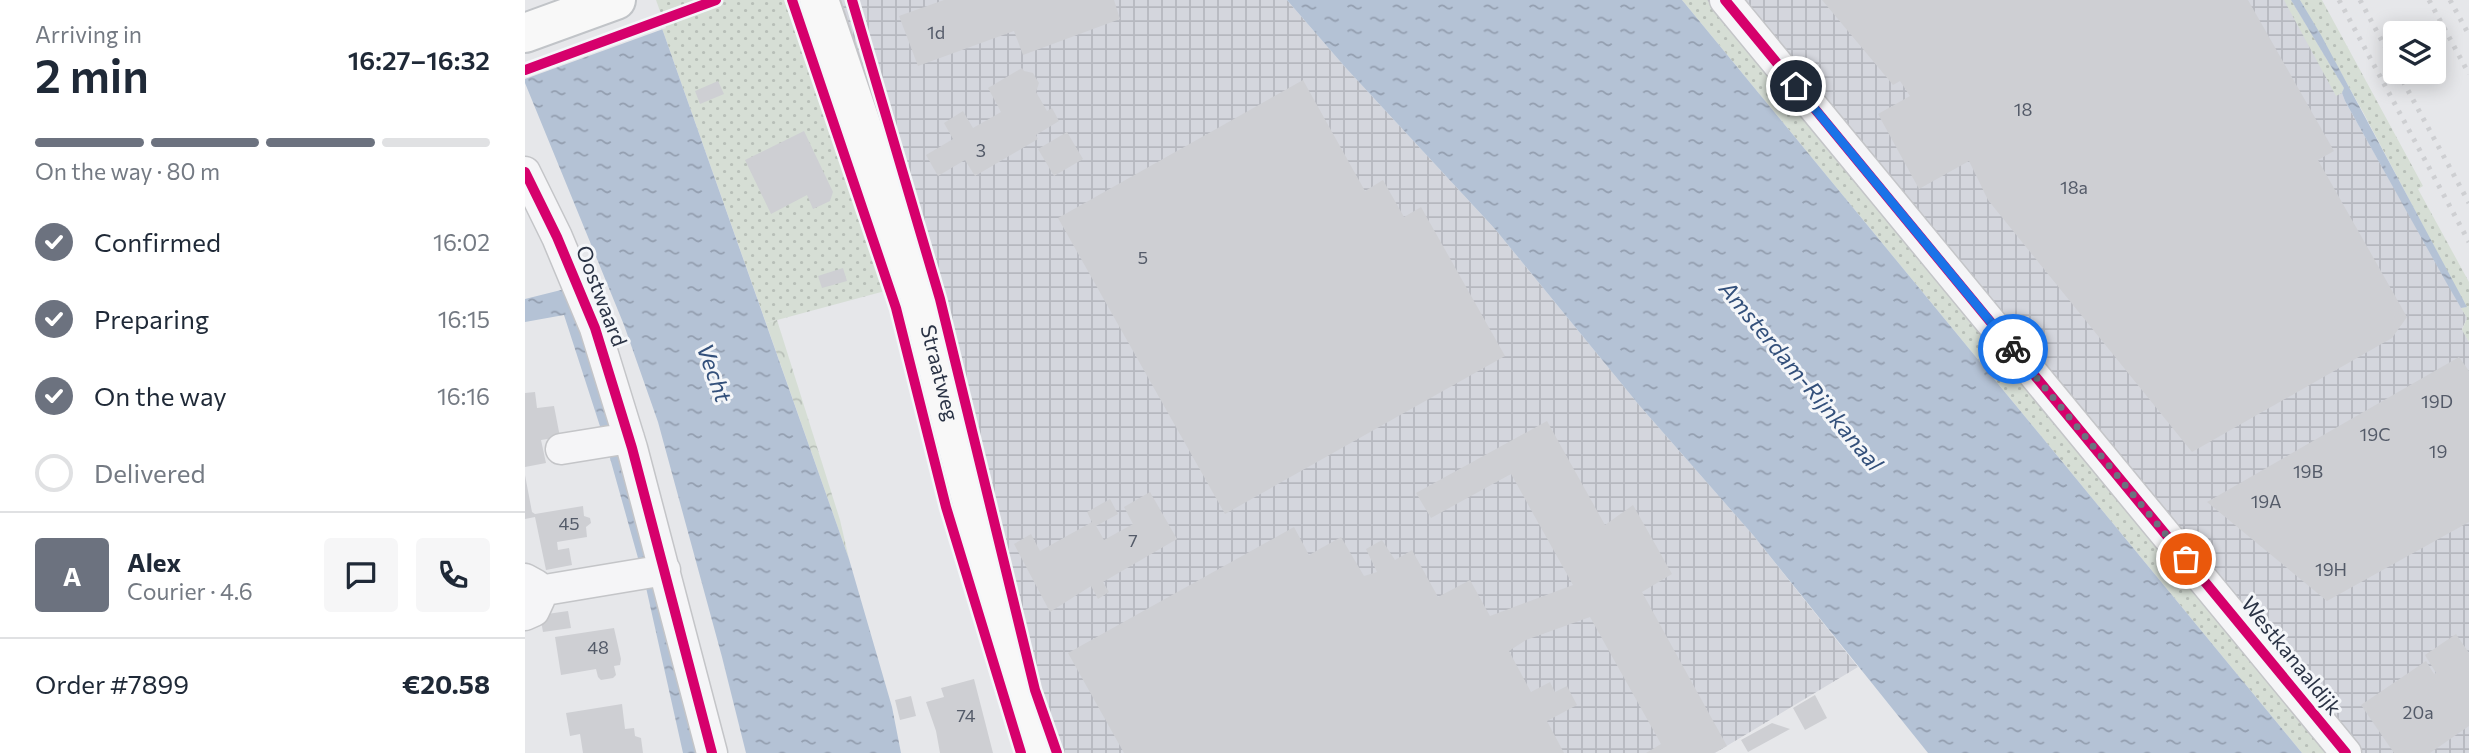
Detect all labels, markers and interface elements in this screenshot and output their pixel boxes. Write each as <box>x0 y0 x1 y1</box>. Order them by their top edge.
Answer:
text: Arriving in <box>35 20 142 48</box>
house number: 1d <box>927 21 945 43</box>
map controls <box>2383 21 2446 84</box>
button: layers <box>2383 21 2446 84</box>
text: 16:27–16:32 <box>348 44 490 75</box>
text: 2 min <box>35 46 149 102</box>
pin <box>1766 56 1826 116</box>
icon: home <box>1777 67 1815 105</box>
house number: 18 <box>2014 98 2032 120</box>
house number: 3 <box>976 139 986 161</box>
text: On the way · 80 m <box>35 157 220 185</box>
house number: 18a <box>2060 176 2088 198</box>
icon: check <box>35 223 73 261</box>
text: Confirmed <box>94 226 221 257</box>
text: 16:02 <box>433 228 490 256</box>
street label: Oostwaard <box>572 241 633 350</box>
house number: 5 <box>1138 246 1148 268</box>
water label: Amsterdam-Rijnkanaal <box>1713 274 1890 477</box>
icon: check <box>35 300 73 338</box>
text: Preparing <box>94 303 209 334</box>
text: 16:15 <box>438 305 490 333</box>
courier <box>1978 314 2048 384</box>
street label: Straatweg <box>916 322 965 423</box>
icon: bike <box>1994 330 2032 368</box>
water label: Vecht <box>691 339 739 406</box>
icon: check <box>35 377 73 415</box>
text: On the way <box>94 380 227 411</box>
text: 16:16 <box>437 382 490 410</box>
house number: 19D <box>2421 390 2453 412</box>
house number: 19C <box>2360 423 2390 445</box>
house number: 19 <box>2429 440 2447 462</box>
text: Delivered <box>94 457 205 488</box>
house number: 19B <box>2293 460 2323 482</box>
house number: 19A <box>2251 490 2281 512</box>
house number: 45 <box>558 512 580 534</box>
house number: 7 <box>1128 529 1138 551</box>
pin <box>2156 529 2216 589</box>
button: chat <box>324 538 398 612</box>
button: phone <box>416 538 490 612</box>
icon: bag <box>2167 540 2205 578</box>
text: Alex <box>127 546 181 577</box>
house number: 19H <box>2315 558 2347 580</box>
text: A <box>63 560 81 591</box>
text: Courier · 4.6 <box>127 577 253 605</box>
street label: Westkanaaldijk <box>2237 591 2348 719</box>
house number: 48 <box>587 636 609 658</box>
text: Order #7899 <box>35 668 189 699</box>
text: €20.58 <box>402 668 490 699</box>
house number: 20a <box>2402 701 2434 723</box>
house number: 74 <box>956 704 976 726</box>

